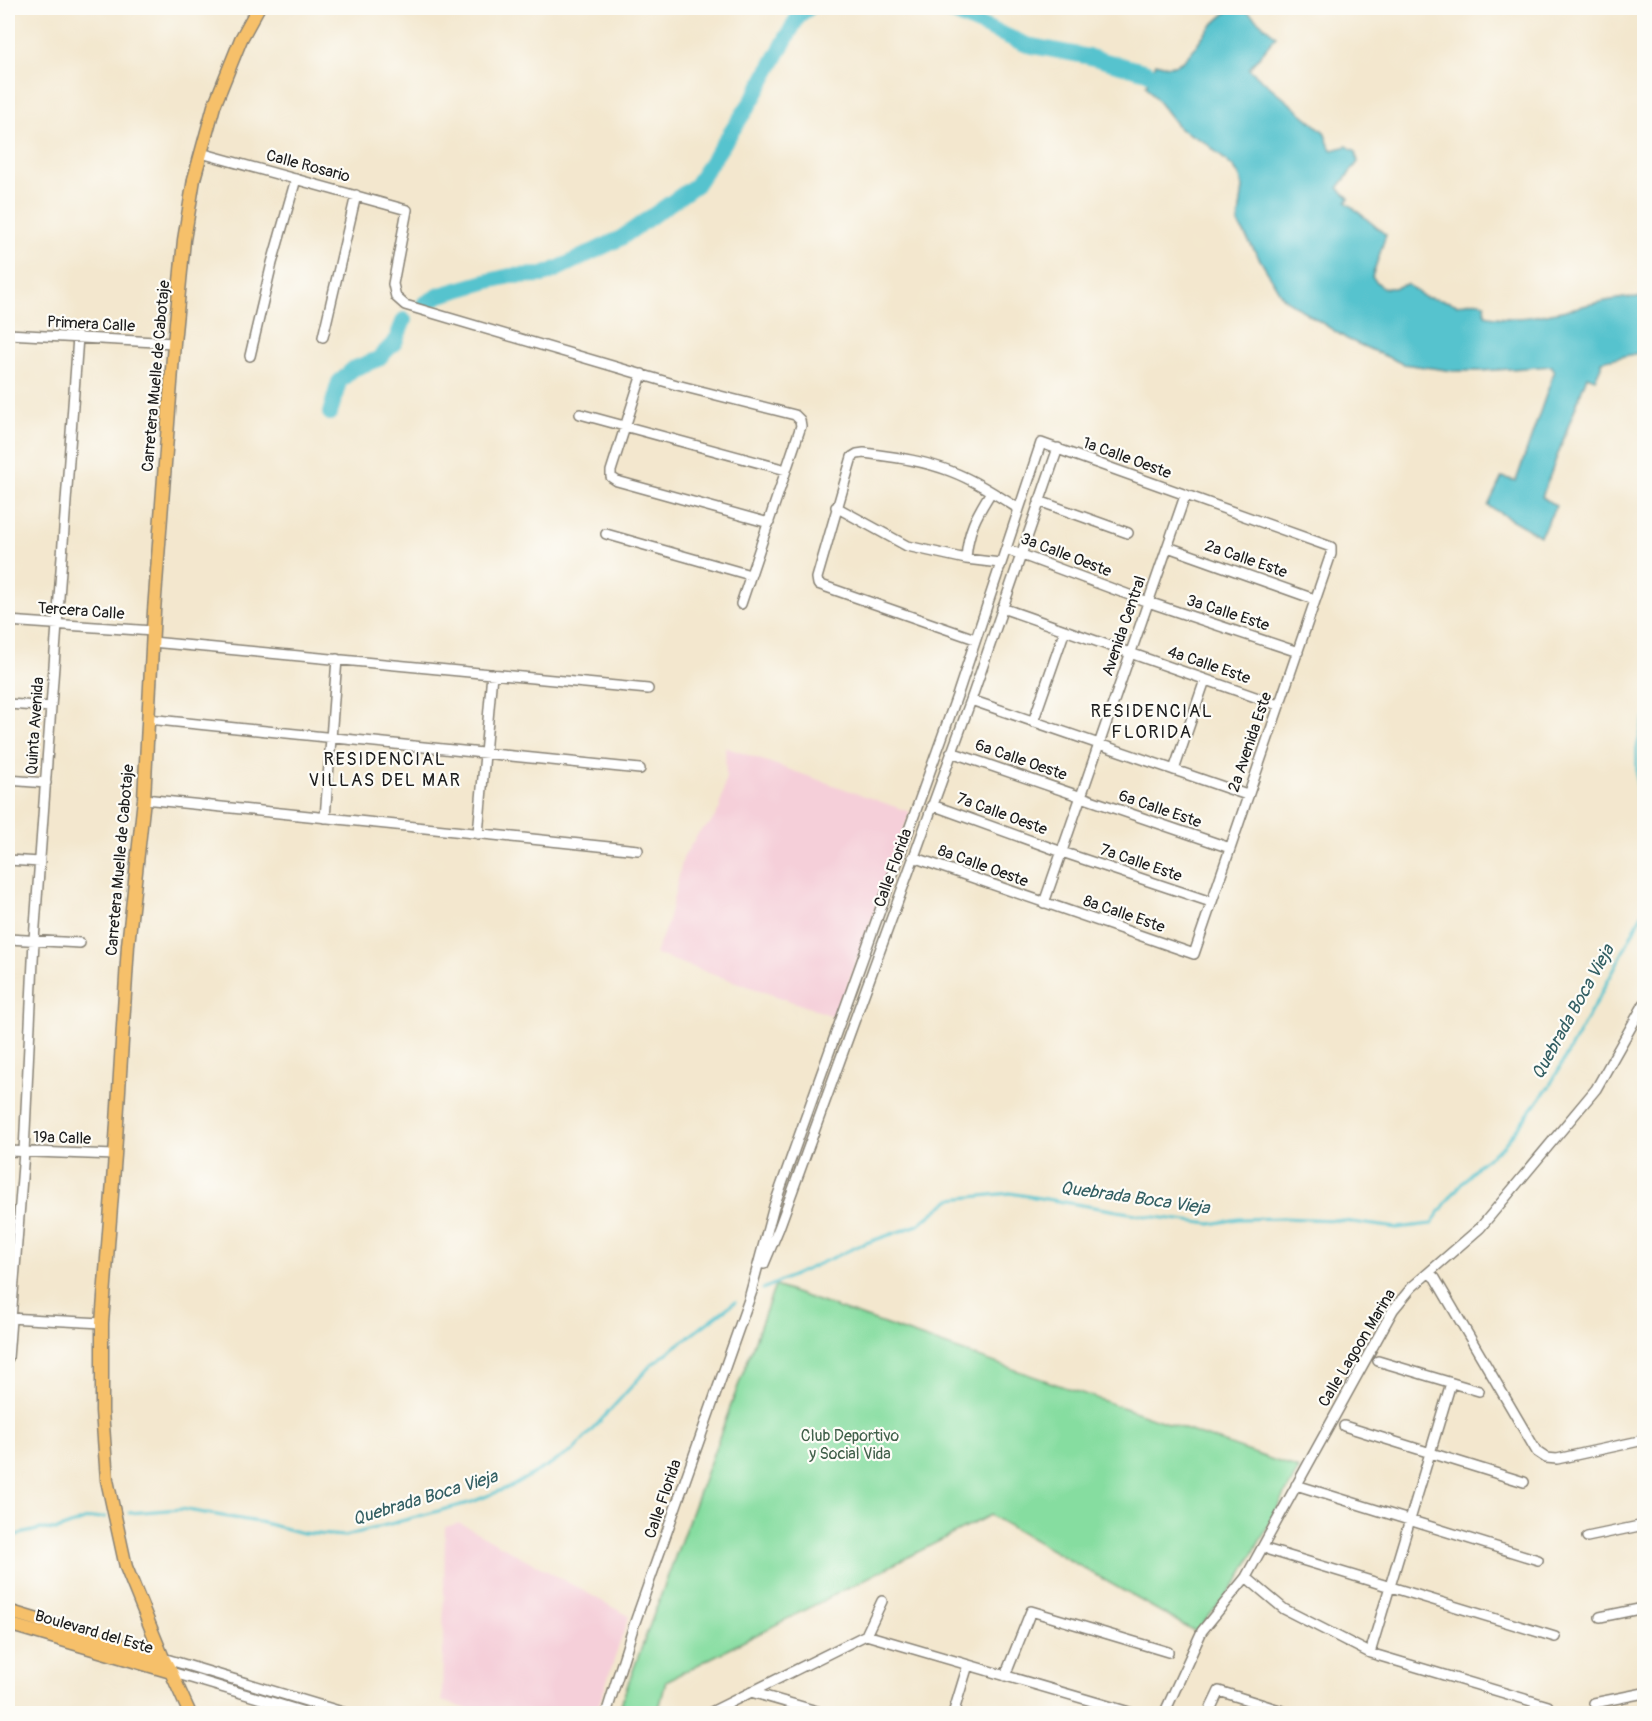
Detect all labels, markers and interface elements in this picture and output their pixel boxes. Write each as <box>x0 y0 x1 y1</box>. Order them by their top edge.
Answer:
street label: Calle Rosario <box>264 145 352 187</box>
street label: Carretera Muelle de Cabotaje <box>138 279 174 473</box>
street label: Primera Calle <box>46 312 136 336</box>
street label: 1a Calle Oeste <box>1080 433 1174 483</box>
street label: 3a Calle Oeste <box>1018 529 1114 582</box>
street label: 2a Calle Este <box>1202 536 1290 582</box>
street label: Avenida Central <box>1098 573 1150 679</box>
street label: 3a Calle Este <box>1184 590 1272 636</box>
street label: Tercera Calle <box>37 598 125 624</box>
street label: 4a Calle Este <box>1165 641 1253 689</box>
street label: Quinta Avenida <box>22 676 48 776</box>
street label: 2a Avenida Este <box>1224 689 1277 795</box>
district label: RESIDENCIAL FLORIDA <box>1090 700 1214 744</box>
street label: 6a Calle Oeste <box>972 735 1070 785</box>
district label: RESIDENCIAL VILLAS DEL MAR <box>308 748 462 792</box>
street label: Carretera Muelle de Cabotaje <box>102 763 138 957</box>
street label: 6a Calle Este <box>1116 785 1204 833</box>
street label: 7a Calle Oeste <box>954 788 1050 840</box>
street label: Calle Florida <box>870 826 916 910</box>
street label: 8a Calle Oeste <box>935 840 1031 892</box>
street label: 7a Calle Este <box>1097 840 1185 886</box>
street label: 8a Calle Este <box>1081 891 1168 937</box>
water label: Quebrada Boca Vieja <box>1527 939 1620 1083</box>
street label: 19a Calle <box>33 1127 92 1149</box>
water label: Quebrada Boca Vieja <box>1059 1176 1213 1220</box>
street label: Calle Lagoon Marina <box>1314 1285 1400 1411</box>
park label: Club Deportivo y Social Vida <box>801 1426 900 1464</box>
street label: Calle Florida <box>640 1457 686 1541</box>
water label: Quebrada Boca Vieja <box>350 1465 502 1531</box>
street label: Boulevard del Este <box>33 1606 155 1658</box>

